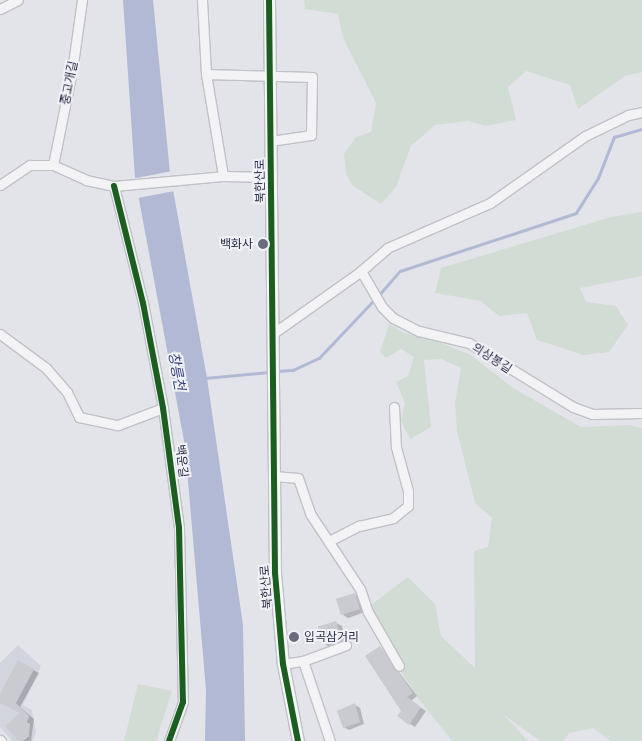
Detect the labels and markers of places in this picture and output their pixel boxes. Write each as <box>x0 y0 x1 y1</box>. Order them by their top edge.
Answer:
place label: 백화사 <box>220 237 253 251</box>
marker: 백화사 <box>257 238 269 250</box>
place label: 입곡삼거리 <box>304 630 359 644</box>
marker: 입곡삼거리 <box>288 631 300 643</box>

